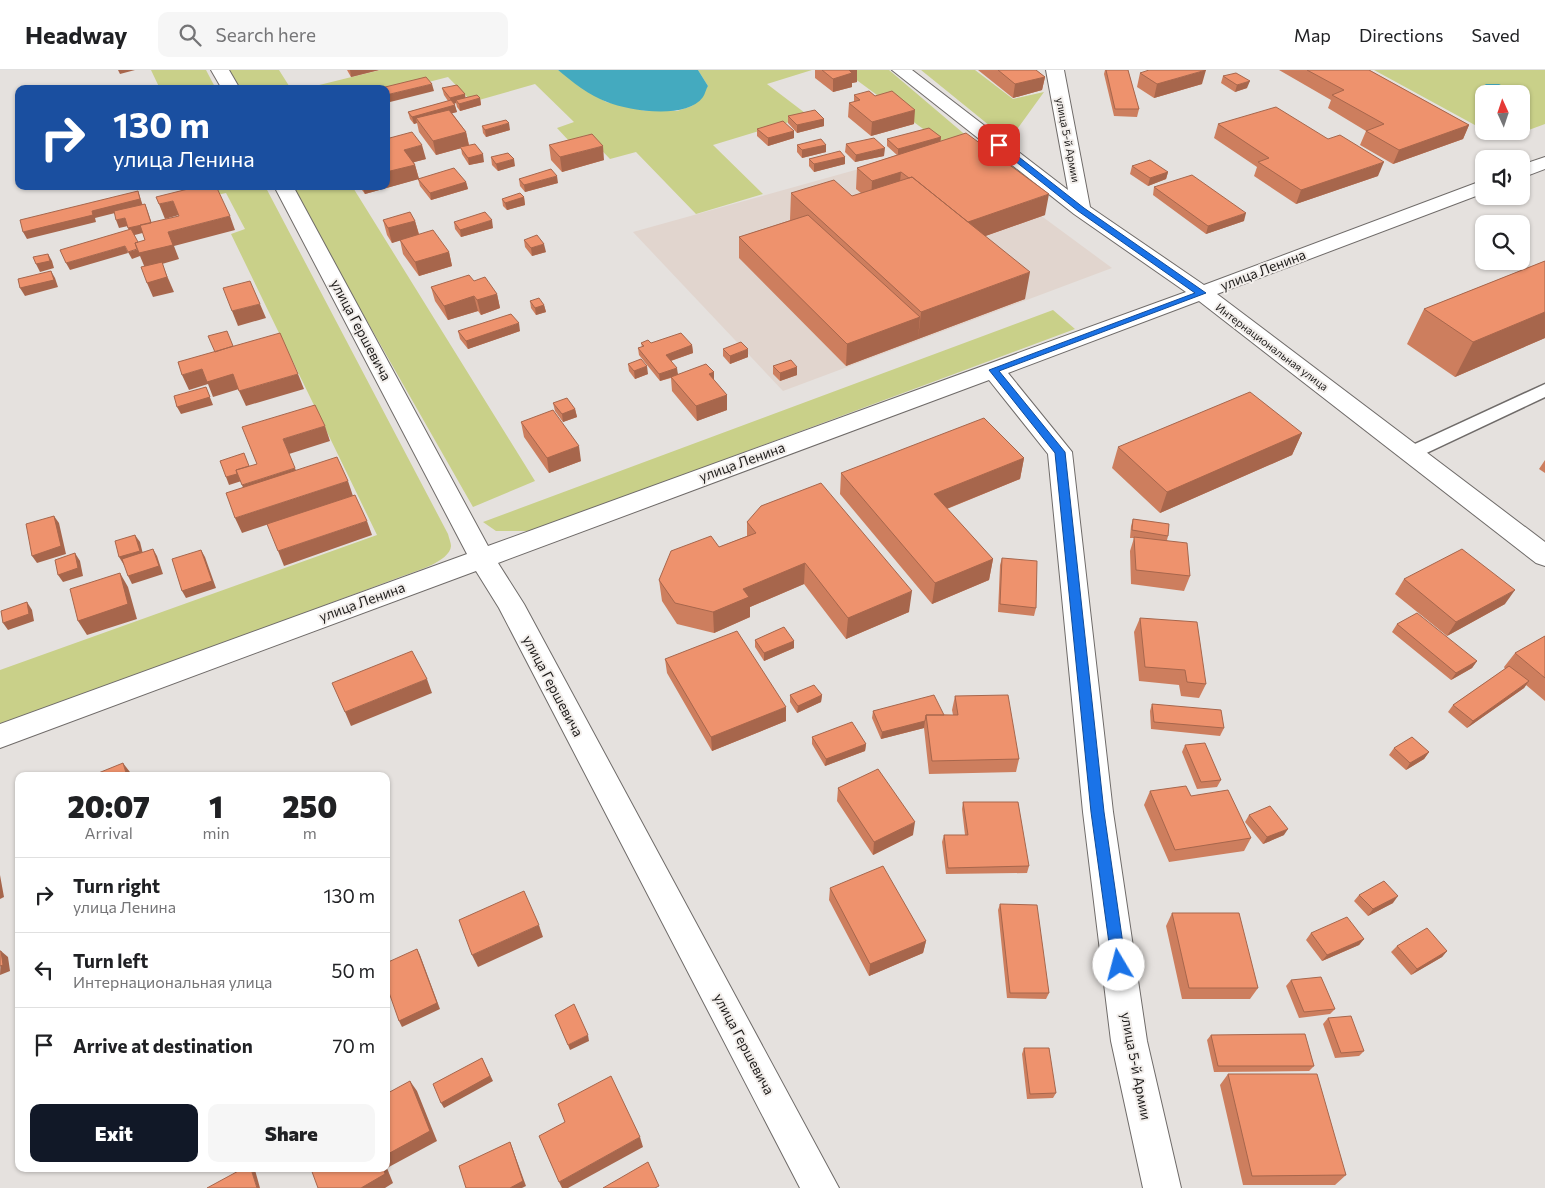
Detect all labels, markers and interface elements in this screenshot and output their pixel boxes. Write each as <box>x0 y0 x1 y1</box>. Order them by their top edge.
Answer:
search box <box>158 12 508 57</box>
text: Headway <box>25 20 128 49</box>
icon: search <box>176 21 204 49</box>
text: Search here <box>216 23 316 46</box>
text: Map <box>1294 24 1331 46</box>
text: Directions <box>1359 24 1443 46</box>
text: Saved <box>1471 24 1520 46</box>
north arrow <box>1475 85 1530 140</box>
map controls <box>1475 85 1530 270</box>
street label: улица 5-й Армии <box>1054 96 1083 183</box>
text: 130 m <box>113 102 210 145</box>
icon: right <box>30 105 95 170</box>
pin <box>978 124 1020 166</box>
icon: arrive <box>985 131 1013 159</box>
text: улица Ленина <box>113 145 255 172</box>
button: sound <box>1475 150 1530 205</box>
button: search <box>1475 215 1530 270</box>
street label: улица Ленина <box>1218 245 1308 294</box>
street label: улица Гершевича <box>328 276 395 383</box>
street label: Интернациональная улица <box>1214 300 1331 393</box>
street label: улица Ленина <box>697 438 787 485</box>
street label: улица Ленина <box>317 578 407 625</box>
street label: улица Гершевича <box>520 632 587 739</box>
text: 20:07 <box>68 787 150 824</box>
text: 1 <box>209 787 223 824</box>
text: 250 <box>282 787 337 824</box>
text: Arrival <box>85 823 133 842</box>
text: min <box>202 823 230 842</box>
text: m <box>303 823 317 842</box>
text: Turn right <box>73 874 160 897</box>
icon: right <box>30 881 58 909</box>
text: 130 m <box>323 884 375 907</box>
text: улица Ленина <box>73 897 176 916</box>
position arrow <box>1092 938 1144 990</box>
text: Turn left <box>73 949 148 972</box>
icon: left <box>30 956 58 984</box>
text: 50 m <box>331 959 375 982</box>
text: Интернациональная улица <box>73 972 272 991</box>
street label: улица Гершевича <box>711 990 778 1097</box>
street label: улица 5-й Армии <box>1118 1011 1155 1121</box>
icon: arrive <box>30 1031 58 1059</box>
text: Arrive at destination <box>73 1034 253 1057</box>
text: 70 m <box>332 1034 375 1057</box>
button: Exit <box>30 1104 198 1162</box>
button: Share <box>208 1104 375 1162</box>

